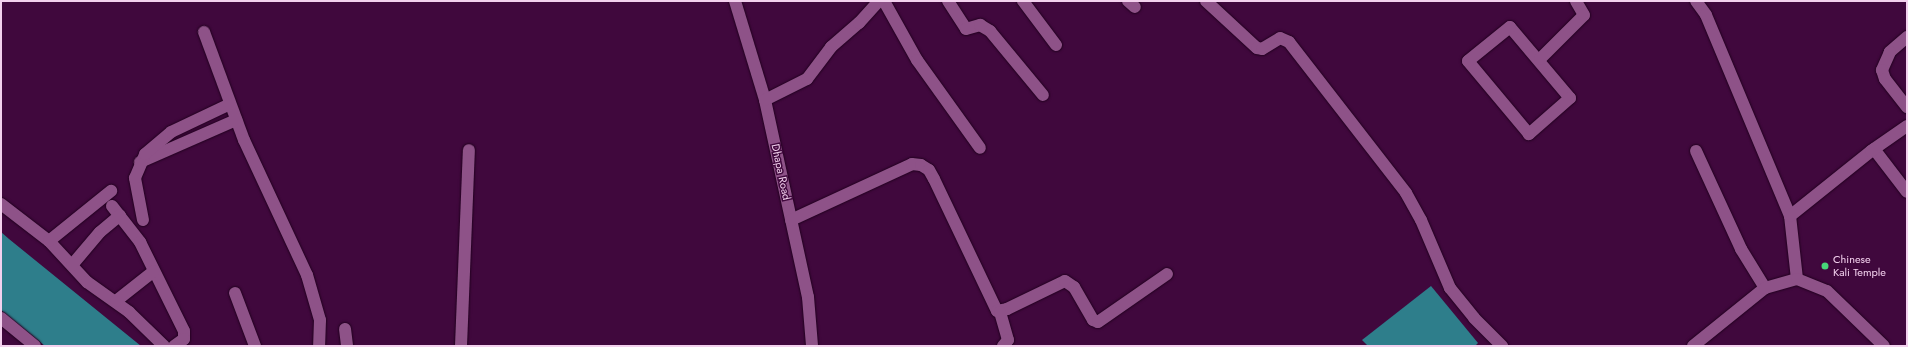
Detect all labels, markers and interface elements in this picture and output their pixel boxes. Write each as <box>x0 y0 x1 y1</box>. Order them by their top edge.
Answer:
street label: Dhapa Road <box>769 143 793 201</box>
place label: Chinese Kali Temple <box>1833 253 1886 279</box>
marker: Chinese Kali Temple <box>1820 261 1830 271</box>

